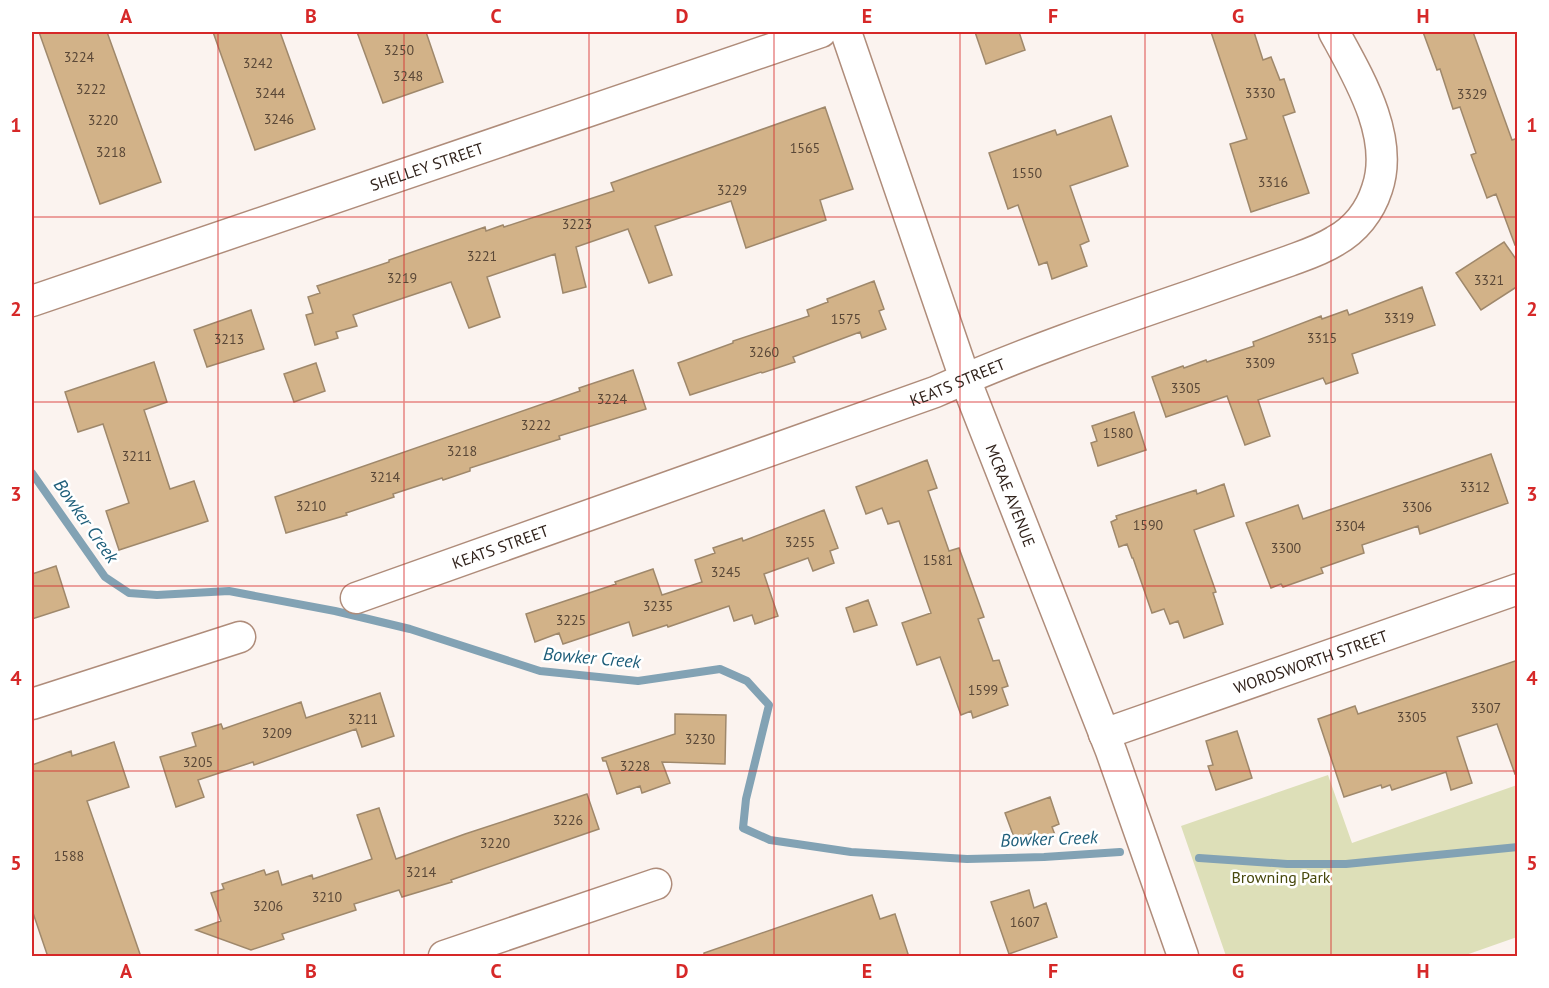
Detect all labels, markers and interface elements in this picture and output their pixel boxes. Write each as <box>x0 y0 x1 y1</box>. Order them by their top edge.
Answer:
text: A <box>120 3 133 29</box>
text: B <box>305 3 317 29</box>
text: C <box>490 3 502 29</box>
text: D <box>676 3 689 29</box>
text: E <box>862 3 872 29</box>
text: F <box>1048 3 1058 29</box>
text: G <box>1232 3 1244 29</box>
text: H <box>1416 3 1430 29</box>
house number: 3250 <box>384 41 415 59</box>
house number: 3224 <box>64 48 95 66</box>
house number: 3242 <box>243 54 273 72</box>
house number: 3248 <box>393 67 423 85</box>
house number: 3222 <box>76 80 106 98</box>
house number: 3244 <box>255 84 286 102</box>
house number: 3330 <box>1245 84 1276 102</box>
house number: 3329 <box>1457 85 1487 103</box>
house number: 3246 <box>264 110 294 128</box>
house number: 3220 <box>88 111 119 129</box>
text: 1 <box>10 112 22 138</box>
text: 1 <box>1526 112 1538 138</box>
street label: SHELLEY STREET <box>367 138 486 195</box>
house number: 1565 <box>790 139 820 157</box>
house number: 3218 <box>96 143 126 161</box>
house number: 1550 <box>1012 164 1043 182</box>
house number: 3316 <box>1258 173 1288 191</box>
house number: 3229 <box>717 181 747 199</box>
house number: 3223 <box>562 215 592 233</box>
house number: 3221 <box>467 247 497 265</box>
house number: 3219 <box>387 269 417 287</box>
house number: 3321 <box>1474 271 1504 289</box>
text: 2 <box>10 296 22 322</box>
text: 2 <box>1526 296 1538 322</box>
house number: 3319 <box>1384 309 1414 327</box>
house number: 1575 <box>831 310 861 328</box>
house number: 3315 <box>1307 329 1337 347</box>
house number: 3213 <box>214 330 244 348</box>
house number: 3260 <box>749 343 780 361</box>
street label: KEATS STREET <box>907 354 1008 410</box>
house number: 3309 <box>1245 354 1275 372</box>
house number: 3305 <box>1171 379 1201 397</box>
house number: 3224 <box>597 390 628 408</box>
house number: 3222 <box>521 416 551 434</box>
house number: 1580 <box>1103 424 1134 442</box>
street label: MCRAE AVENUE <box>982 441 1040 550</box>
house number: 3218 <box>447 442 477 460</box>
house number: 3211 <box>122 447 152 465</box>
house number: 3214 <box>370 468 401 486</box>
water label: Bowker Creek <box>49 474 124 568</box>
house number: 3312 <box>1460 478 1490 496</box>
text: 3 <box>10 481 22 507</box>
text: 3 <box>1526 481 1538 507</box>
house number: 3210 <box>296 497 327 515</box>
house number: 3306 <box>1402 498 1432 516</box>
house number: 1590 <box>1133 516 1164 534</box>
house number: 3304 <box>1335 517 1366 535</box>
street label: KEATS STREET <box>449 520 551 573</box>
house number: 3255 <box>785 533 815 551</box>
house number: 3300 <box>1271 539 1302 557</box>
house number: 1581 <box>923 551 953 569</box>
house number: 3245 <box>711 563 741 581</box>
house number: 3235 <box>643 597 673 615</box>
house number: 3225 <box>556 611 586 629</box>
street label: WORDSWORTH STREET <box>1231 625 1390 698</box>
water label: Bowker Creek <box>542 642 643 673</box>
text: 4 <box>10 665 22 691</box>
text: 4 <box>1526 665 1538 691</box>
house number: 1599 <box>968 681 998 699</box>
house number: 3307 <box>1471 699 1501 717</box>
house number: 3305 <box>1397 708 1427 726</box>
house number: 3211 <box>348 710 378 728</box>
house number: 3209 <box>262 724 292 742</box>
house number: 3230 <box>685 730 716 748</box>
house number: 3205 <box>183 753 213 771</box>
house number: 3228 <box>620 757 650 775</box>
house number: 3226 <box>553 811 583 829</box>
water label: Bowker Creek <box>1000 825 1099 852</box>
house number: 3220 <box>480 834 511 852</box>
house number: 1588 <box>54 847 84 865</box>
text: 5 <box>10 850 22 876</box>
text: 5 <box>1526 850 1538 876</box>
house number: 3214 <box>406 863 437 881</box>
park label: Browning Park <box>1231 867 1331 887</box>
house number: 3210 <box>312 888 343 906</box>
house number: 3206 <box>253 897 283 915</box>
house number: 1607 <box>1010 913 1040 931</box>
text: A <box>120 958 133 984</box>
text: B <box>305 958 317 984</box>
text: C <box>490 958 502 984</box>
text: D <box>676 958 689 984</box>
text: E <box>862 958 872 984</box>
text: F <box>1048 958 1058 984</box>
text: G <box>1232 958 1244 984</box>
text: H <box>1416 958 1430 984</box>

